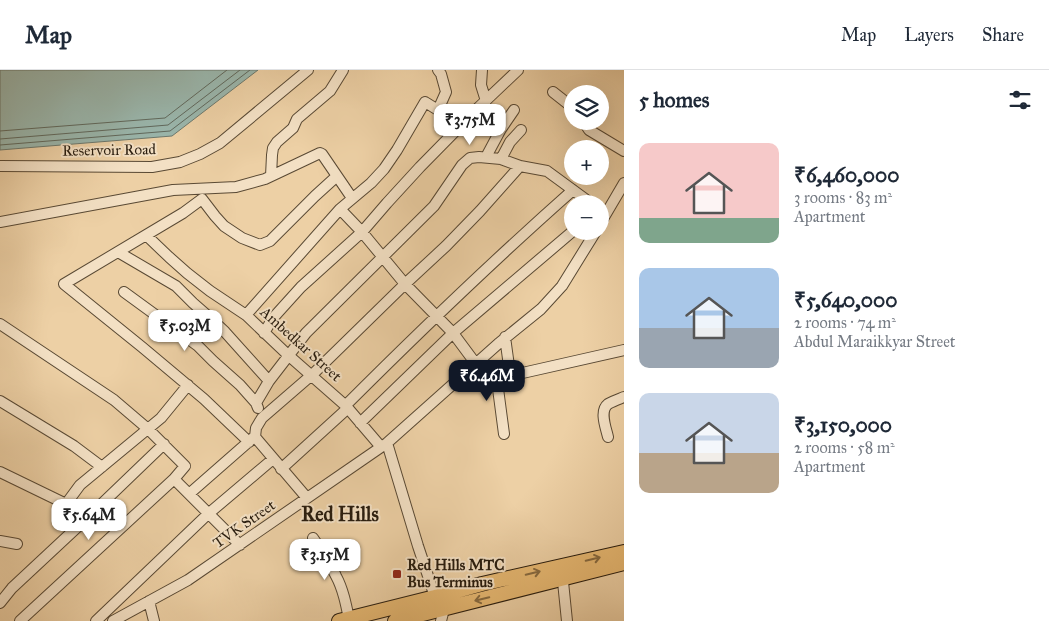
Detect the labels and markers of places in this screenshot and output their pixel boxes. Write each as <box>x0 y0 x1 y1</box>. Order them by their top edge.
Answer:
pin: ₹3.75M <box>429 104 511 146</box>
pin: ₹5.03M <box>144 310 226 352</box>
pin: ₹6.46M <box>446 360 528 402</box>
pin: ₹5.64M <box>48 498 130 541</box>
pin: ₹3.15M <box>284 538 366 581</box>
place label: Red Hills MTC Bus Terminus <box>407 556 504 591</box>
marker: Red Hills MTC Bus Terminus <box>391 568 403 580</box>

